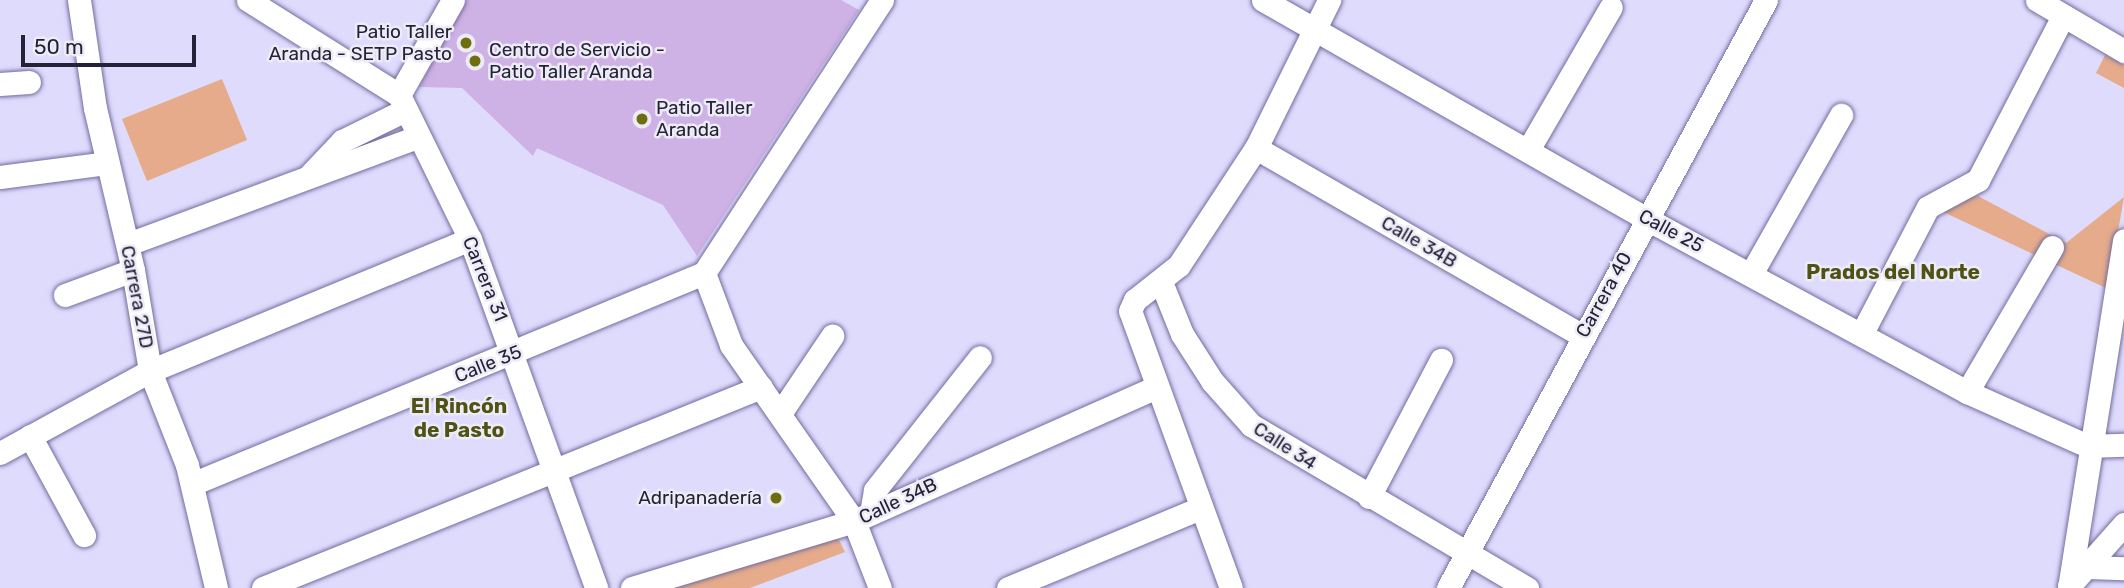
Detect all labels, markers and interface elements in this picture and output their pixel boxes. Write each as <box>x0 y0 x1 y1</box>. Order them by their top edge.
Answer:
scale bar <box>24 21 200 65</box>
place label: Patio Taller Aranda - SETP Pasto <box>268 21 452 65</box>
text: 50 m <box>34 34 84 59</box>
marker: Patio Taller Aranda - SETP Pasto <box>458 35 474 51</box>
place label: Centro de Servicio - Patio Taller Aranda <box>489 39 665 83</box>
marker: Centro de Servicio - Patio Taller Aranda <box>467 53 483 69</box>
place label: Patio Taller Aranda <box>656 97 753 141</box>
marker: Patio Taller Aranda <box>634 111 650 127</box>
street label: Calle 25 <box>1635 204 1707 258</box>
street label: Calle 34B <box>1377 211 1461 273</box>
street label: Carrera 31 <box>458 233 512 325</box>
street label: Carrera 27D <box>116 244 158 350</box>
street label: Carrera 40 <box>1571 248 1637 342</box>
district label: Prados del Norte <box>1806 259 1980 285</box>
street label: Calle 35 <box>451 340 525 388</box>
district label: El Rincón de Pasto <box>411 393 507 443</box>
street label: Calle 34 <box>1249 417 1321 475</box>
street label: Calle 34B <box>855 473 941 529</box>
place label: Adripanadería <box>638 487 762 509</box>
marker: Adripanadería <box>768 490 784 506</box>

